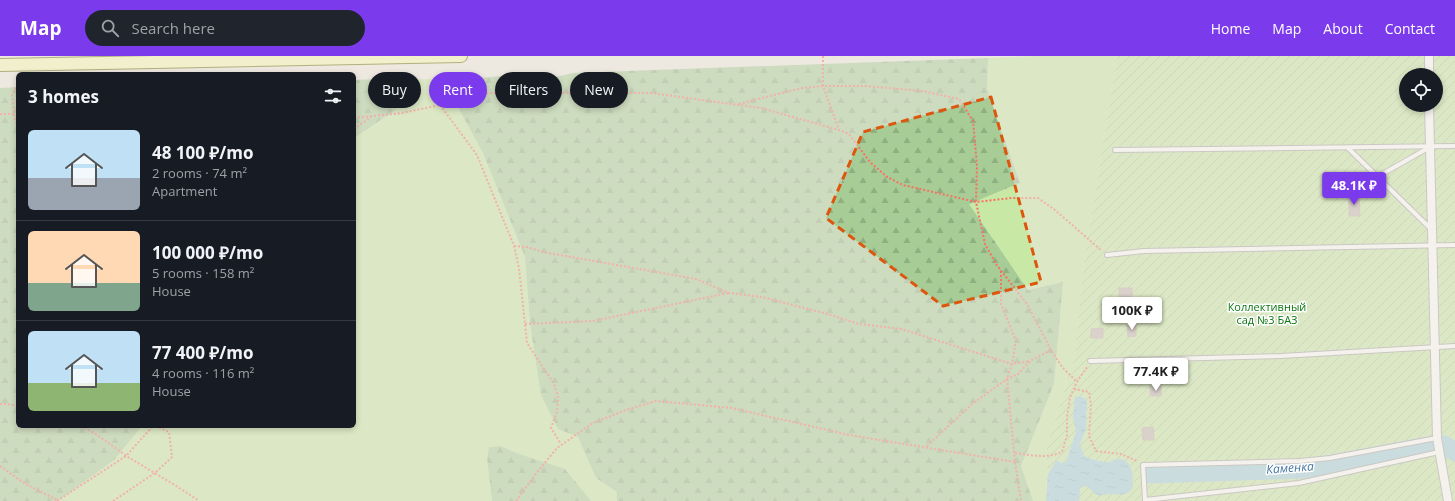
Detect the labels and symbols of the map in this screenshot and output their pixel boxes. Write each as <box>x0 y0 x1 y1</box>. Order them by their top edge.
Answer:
pin: 48.1K ₽ <box>1317 172 1391 206</box>
pin: 100K ₽ <box>1099 297 1165 331</box>
park label: Коллективный сад №3 БАЗ <box>1228 299 1306 327</box>
pin: 77.4K ₽ <box>1119 358 1193 392</box>
water label: Каменка <box>1266 457 1314 478</box>

